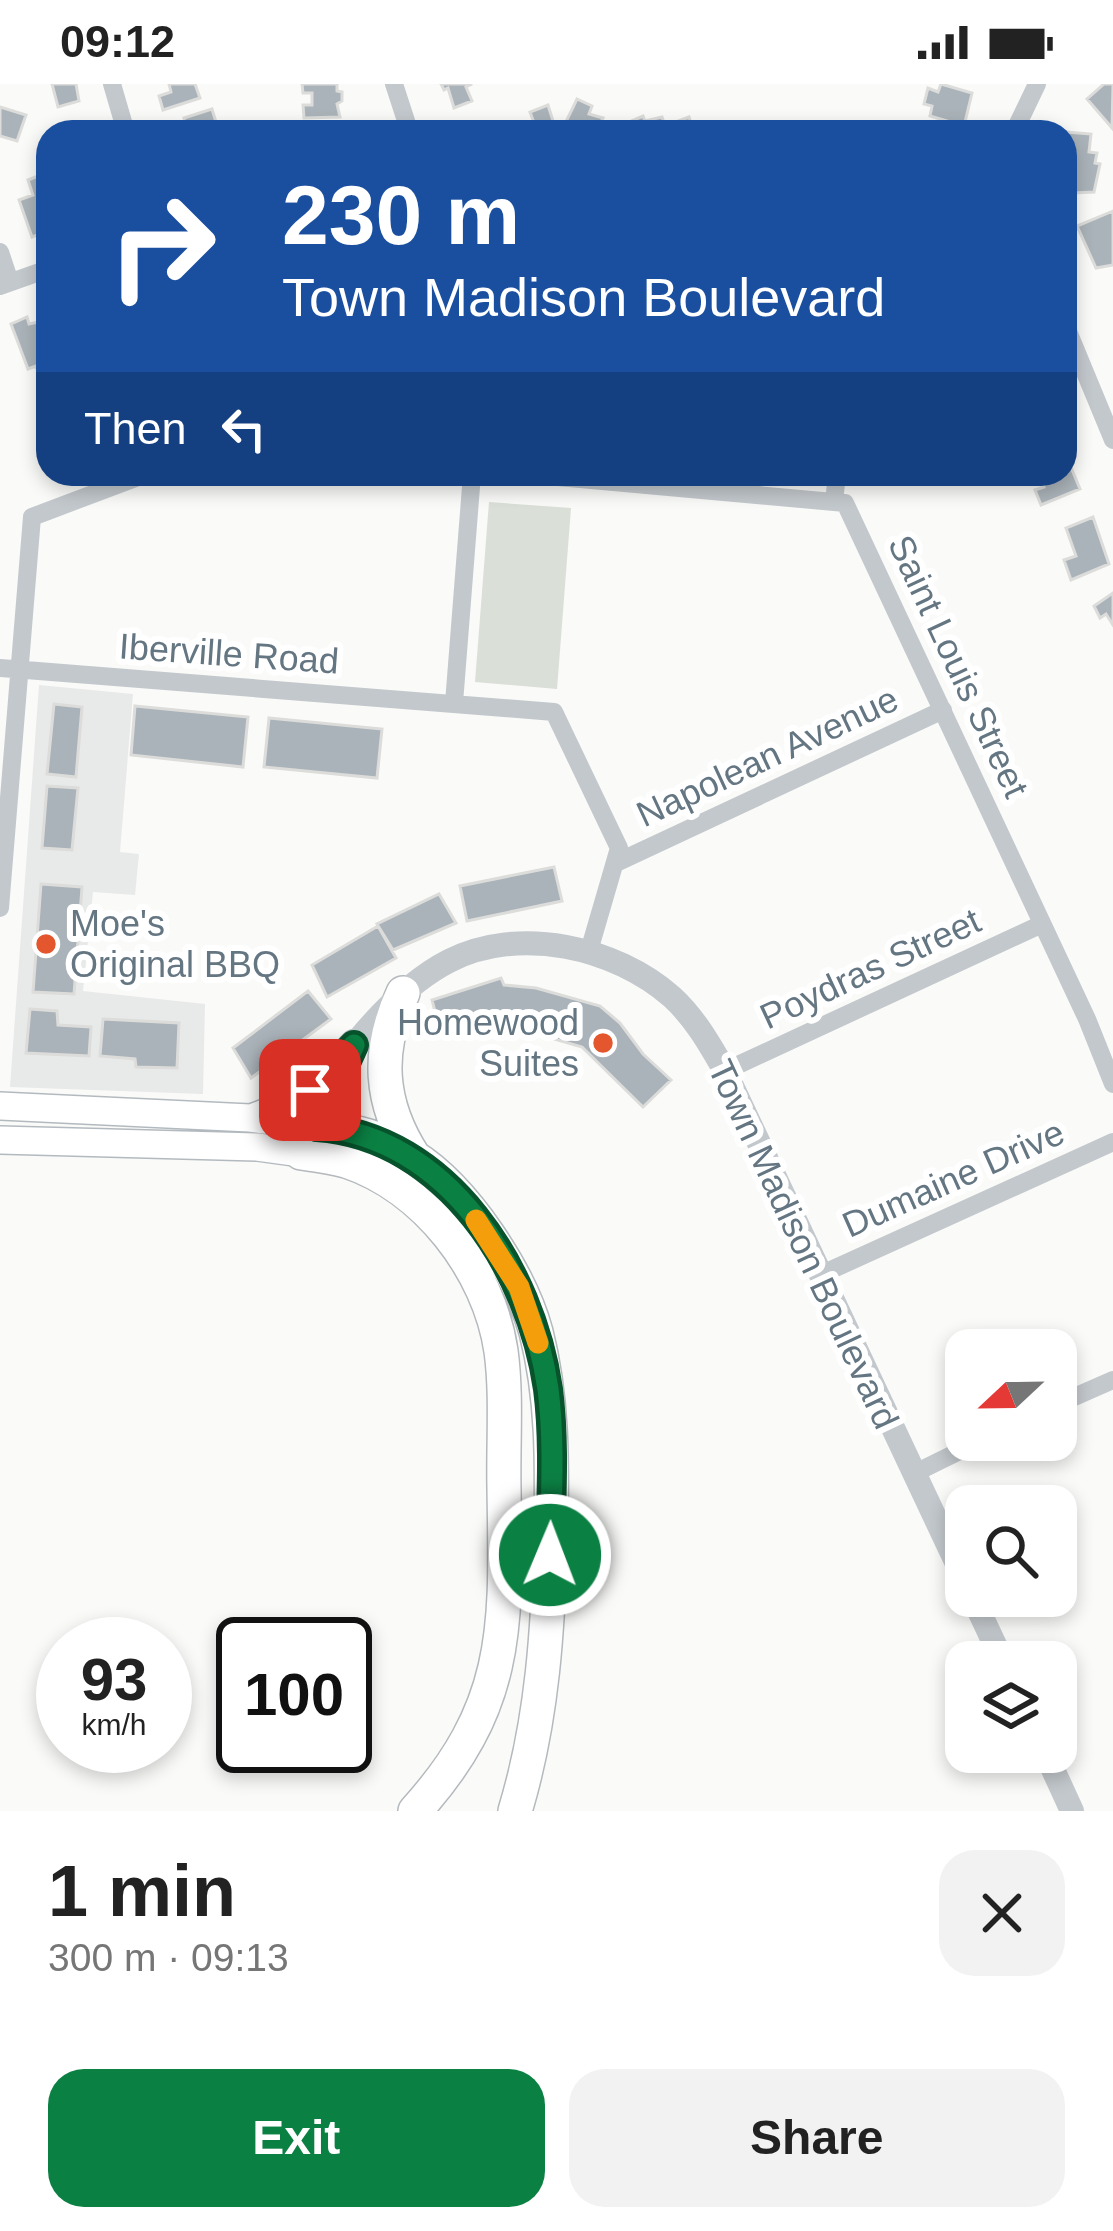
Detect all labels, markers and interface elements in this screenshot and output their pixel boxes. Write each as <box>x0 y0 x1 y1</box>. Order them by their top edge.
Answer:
text: 09:12 <box>60 16 175 67</box>
icon: right <box>84 168 240 324</box>
text: 230 m <box>282 168 520 262</box>
text: Town Madison Boulevard <box>282 267 885 327</box>
icon: left <box>211 396 277 462</box>
text: Then <box>84 403 187 454</box>
street label: Saint Louis Street <box>880 529 1037 804</box>
street label: Iberville Road <box>118 625 340 682</box>
street label: Napolean Avenue <box>630 678 904 835</box>
street label: Poydras Street <box>754 900 987 1037</box>
place label: Moe's Original BBQ <box>70 903 280 985</box>
marker: Moe's Original BBQ <box>33 931 59 957</box>
place label: Homewood Suites <box>397 1002 579 1084</box>
marker: Homewood Suites <box>590 1030 616 1056</box>
pin <box>259 1039 361 1141</box>
street label: Town Madison Boulevard <box>700 1053 907 1435</box>
icon: arrive <box>277 1057 343 1123</box>
street label: Dumaine Drive <box>836 1111 1070 1246</box>
north arrow <box>945 1329 1077 1461</box>
map controls <box>945 1329 1077 1773</box>
button: search <box>945 1485 1077 1617</box>
position arrow <box>487 1492 613 1618</box>
speed limit sign: 100 <box>216 1617 372 1773</box>
button: layers <box>945 1641 1077 1773</box>
text: 93 <box>81 1646 147 1713</box>
text: km/h <box>81 1708 147 1741</box>
button: close <box>939 1850 1065 1976</box>
text: 1 min <box>48 1851 236 1931</box>
text: 300 m · 09:13 <box>48 1936 289 1979</box>
button: Exit <box>48 2069 545 2207</box>
button: Share <box>569 2069 1065 2207</box>

